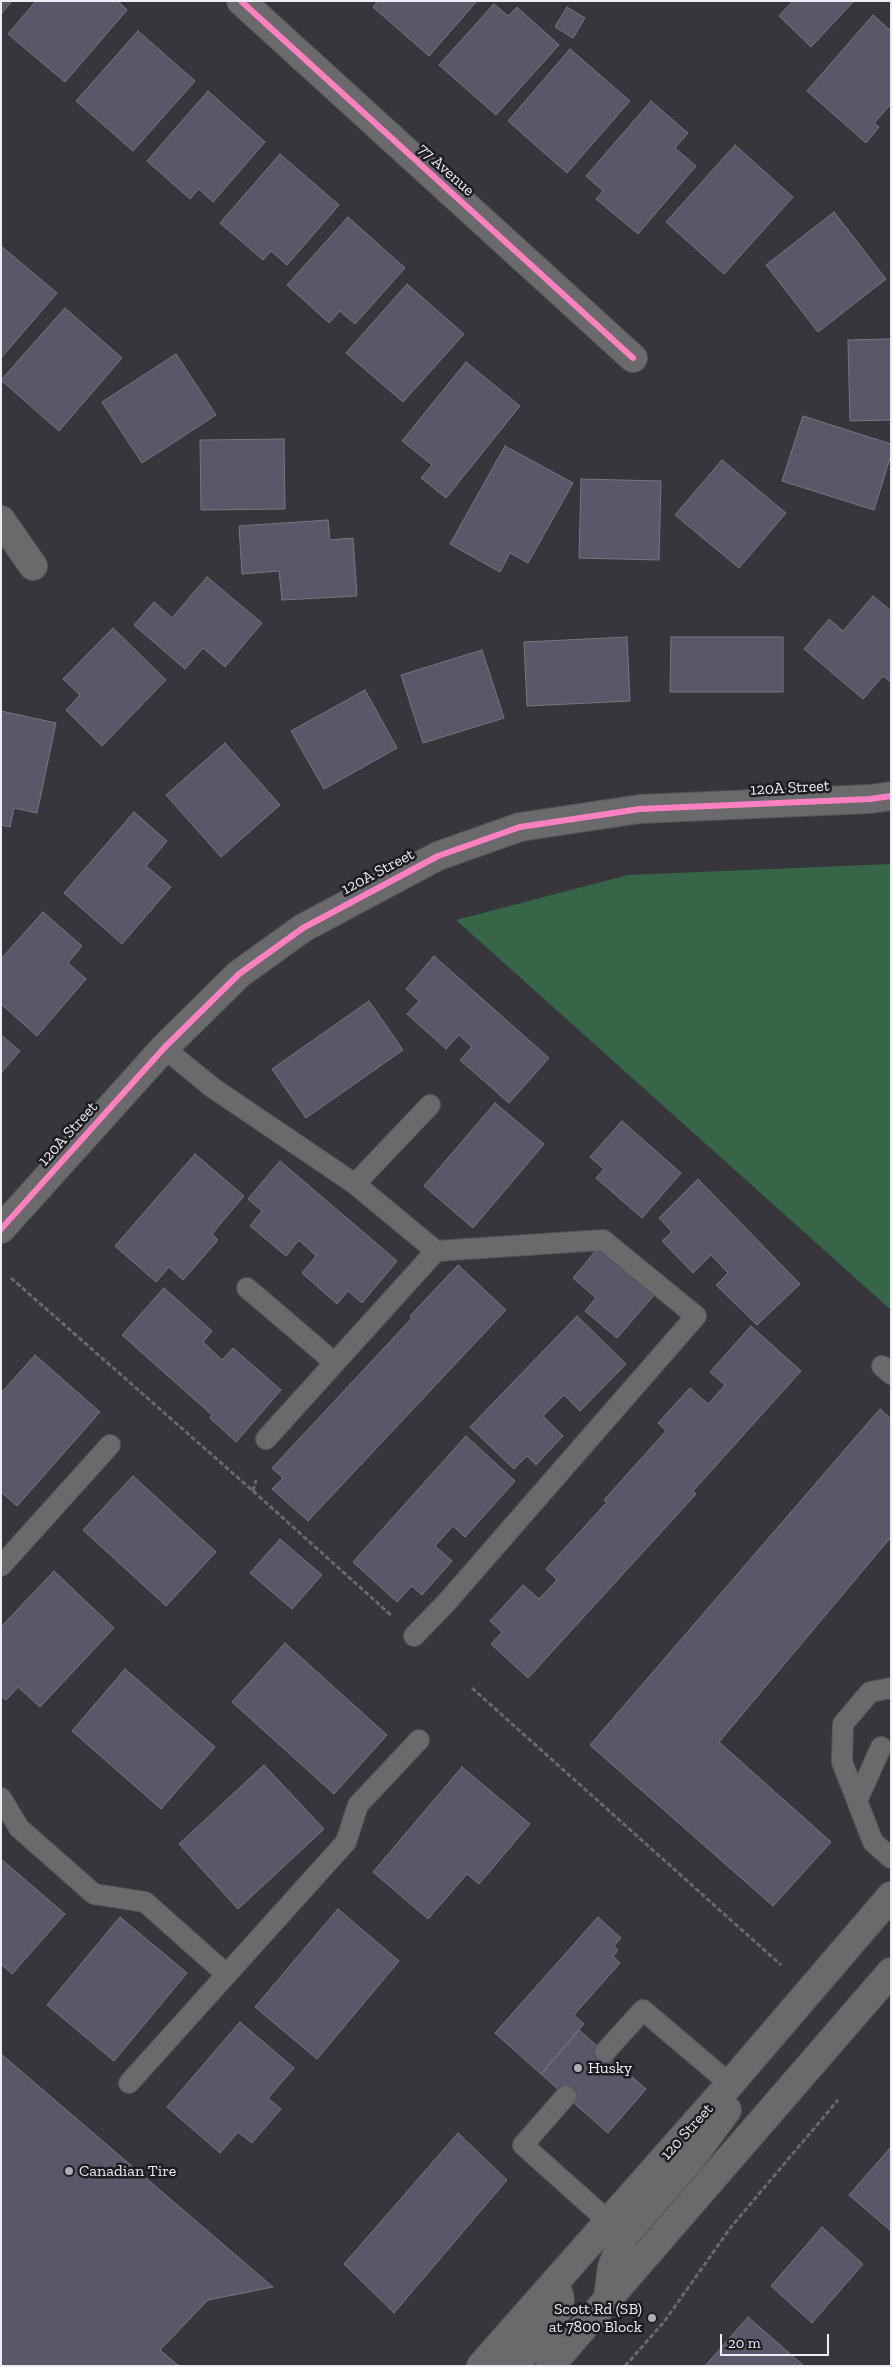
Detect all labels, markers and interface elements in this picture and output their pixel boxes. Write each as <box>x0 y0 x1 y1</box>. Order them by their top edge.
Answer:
street label: 77 Avenue <box>414 140 478 200</box>
street label: 120A Street <box>750 776 830 800</box>
street label: 120A Street <box>338 845 418 899</box>
street label: 120A Street <box>34 1098 102 1170</box>
place label: Husky <box>588 2058 632 2078</box>
marker: Husky <box>572 2062 584 2074</box>
street label: 120 Street <box>657 2100 717 2164</box>
place label: Canadian Tire <box>79 2161 176 2181</box>
marker: Canadian Tire <box>63 2165 75 2177</box>
place label: Scott Rd (SB) at 7800 Block <box>549 2299 642 2337</box>
marker: Scott Rd (SB) at 7800 Block <box>646 2312 658 2324</box>
scale bar <box>722 2324 831 2356</box>
text: 20 m <box>728 2334 761 2352</box>

